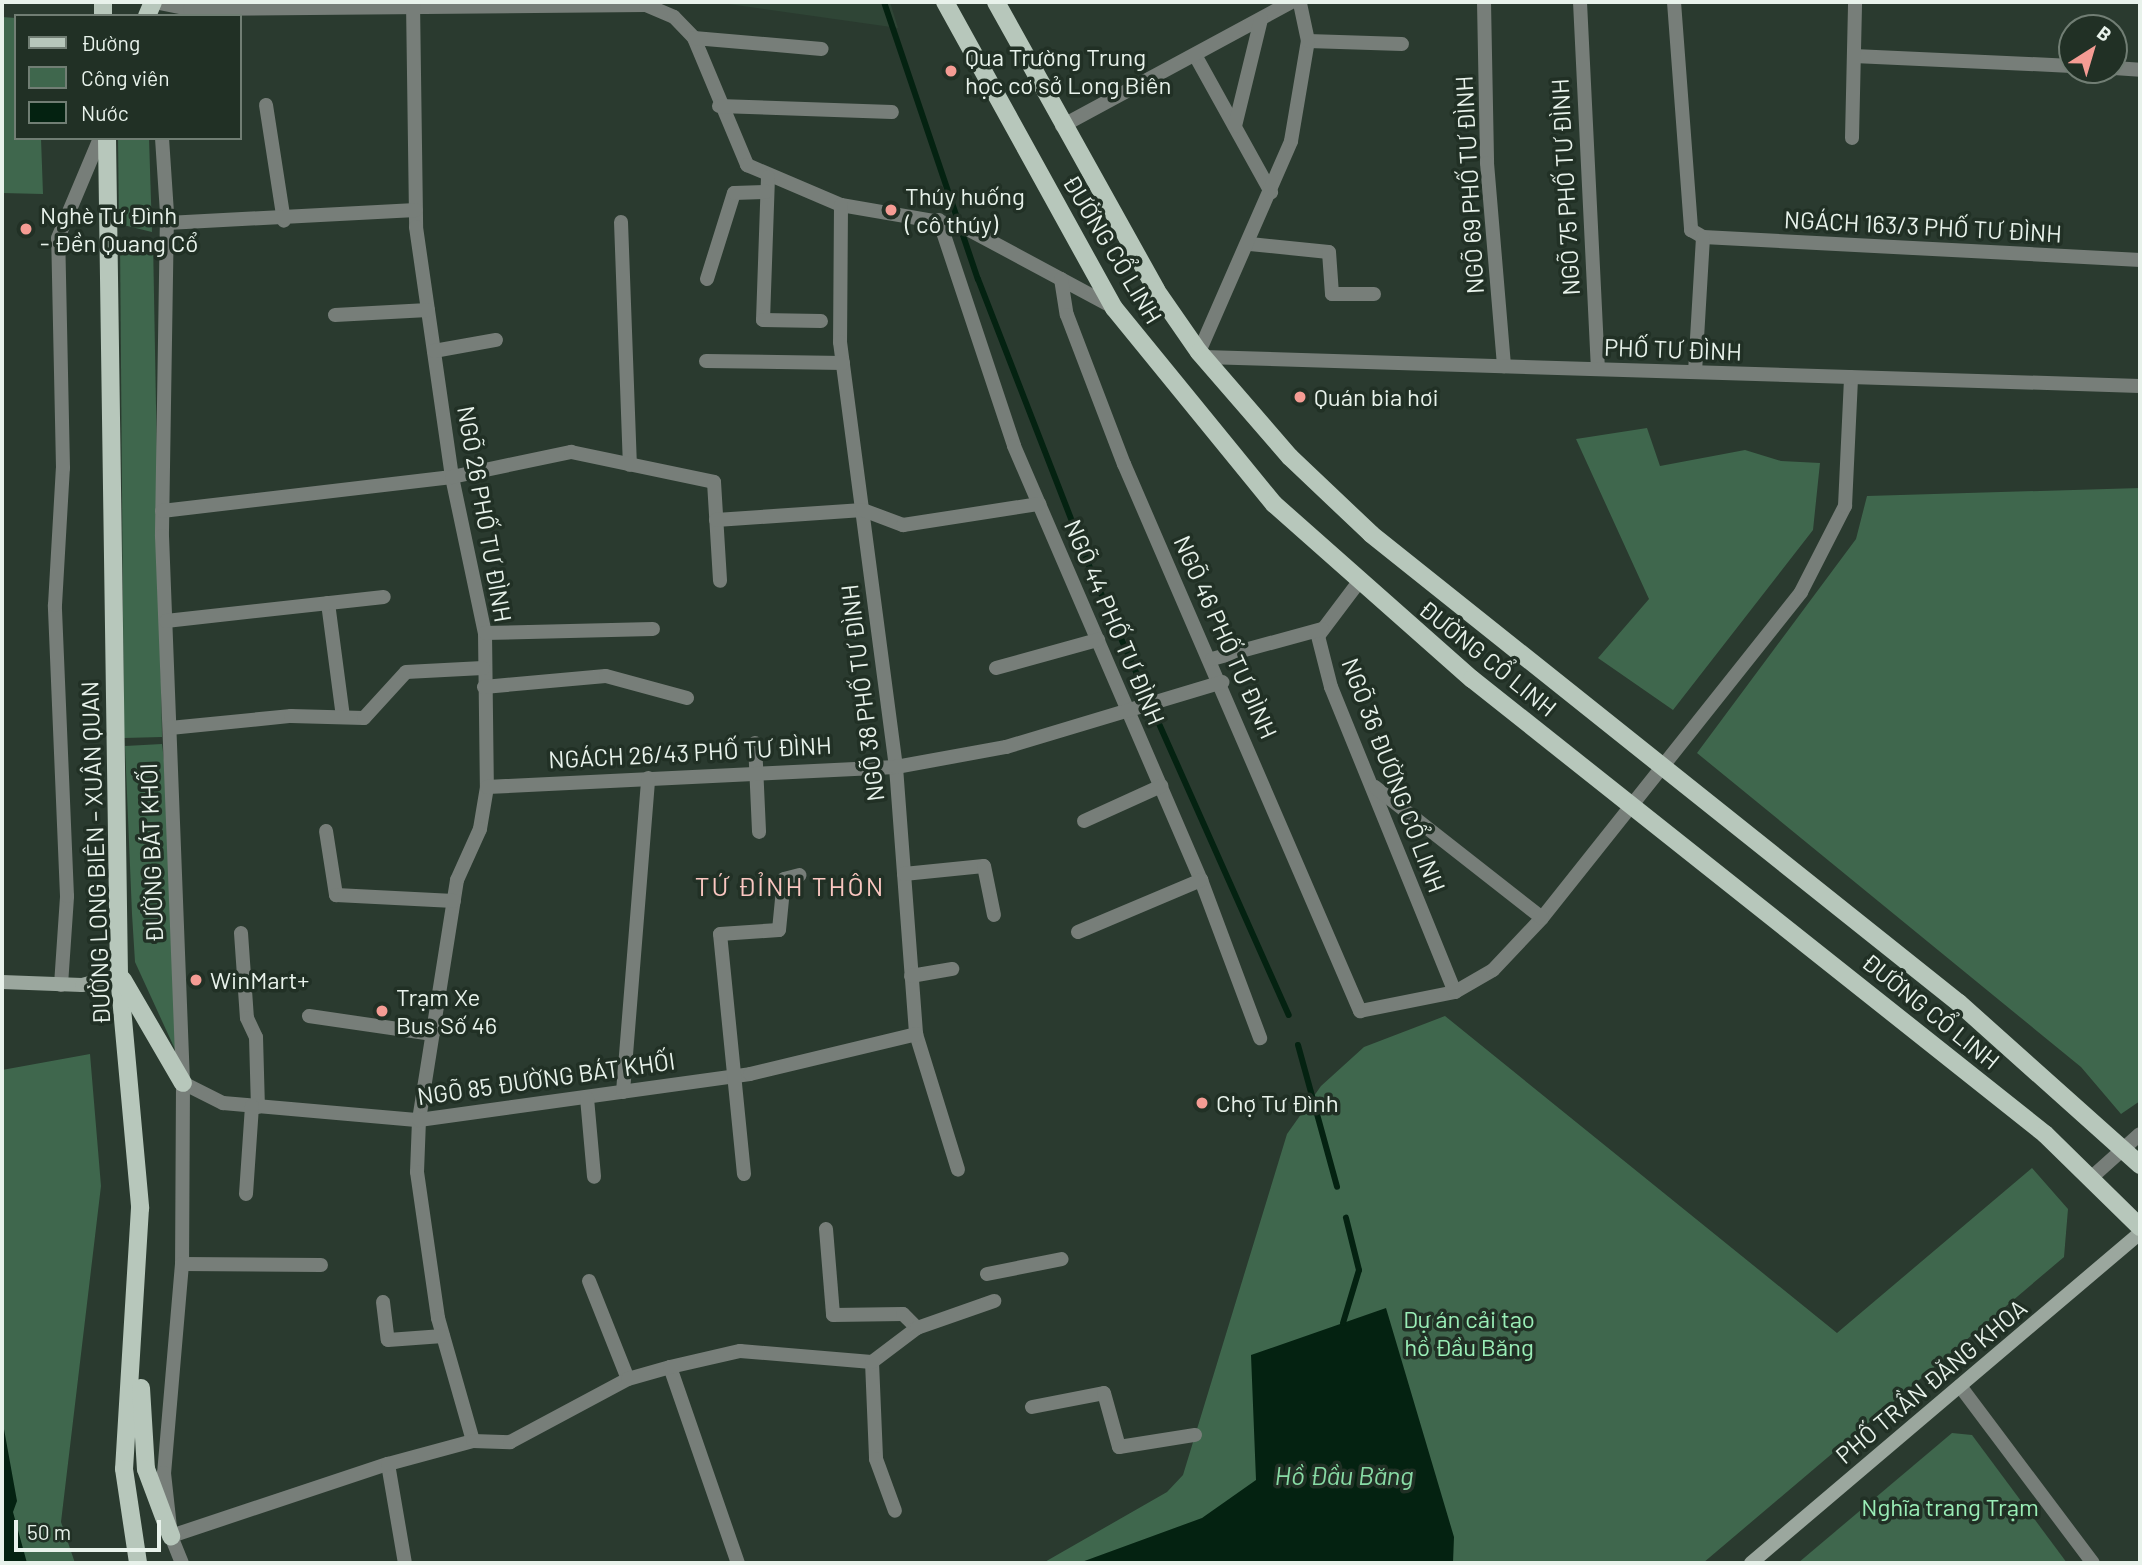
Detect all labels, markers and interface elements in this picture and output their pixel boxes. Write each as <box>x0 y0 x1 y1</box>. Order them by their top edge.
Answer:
legend <box>14 14 242 140</box>
north arrow <box>2058 14 2128 84</box>
text: B <box>2093 21 2116 46</box>
text: Đường <box>81 30 140 55</box>
place label: Qua Trường Trung học cơ sở Long Biên <box>965 43 1171 99</box>
marker: Qua Trường Trung học cơ sở Long Biên <box>943 63 959 79</box>
text: Công viên <box>81 65 170 90</box>
street label: NGÕ 69 PHỐ TƯ ĐÌNH <box>1449 75 1489 295</box>
street label: NGÕ 75 PHỐ TƯ ĐÌNH <box>1545 78 1585 296</box>
text: Nước <box>81 100 129 125</box>
street label: ĐƯỜNG CỔ LINH <box>1057 169 1169 329</box>
place label: Thúy huống ( cô thúy) <box>905 182 1025 238</box>
place label: Nghè Tư Đình - Đền Quang Cổ <box>40 201 198 257</box>
marker: Thúy huống ( cô thúy) <box>883 202 899 218</box>
street label: NGÁCH 163/3 PHỐ TƯ ĐÌNH <box>1783 204 2063 248</box>
marker: Nghè Tư Đình - Đền Quang Cổ <box>18 221 34 237</box>
street label: PHỐ TƯ ĐÌNH <box>1603 332 1743 366</box>
place label: Quán bia hơi <box>1314 383 1439 411</box>
marker: Quán bia hơi <box>1292 389 1308 405</box>
street label: NGÕ 26 PHỐ TƯ ĐÌNH <box>452 404 518 624</box>
street label: NGÕ 44 PHỐ TƯ ĐÌNH <box>1059 515 1171 729</box>
street label: NGÕ 46 PHỐ TƯ ĐÌNH <box>1168 531 1284 743</box>
street label: NGÕ 38 PHỐ TƯ ĐÌNH <box>834 583 890 803</box>
street label: ĐƯỜNG CỔ LINH <box>1414 594 1562 722</box>
street label: NGÕ 36 ĐƯỜNG CỔ LINH <box>1336 654 1452 896</box>
street label: ĐƯỜNG LONG BIÊN – XUÂN QUAN <box>75 681 115 1025</box>
street label: NGÁCH 26/43 PHỐ TƯ ĐÌNH <box>548 730 832 774</box>
street label: ĐƯỜNG BÁT KHỐI <box>133 763 169 943</box>
district label: TỨ ĐỈNH THÔN <box>696 870 884 902</box>
street label: ĐƯỜNG CỔ LINH <box>1857 947 2005 1075</box>
place label: WinMart+ <box>210 966 309 994</box>
marker: WinMart+ <box>188 972 204 988</box>
place label: Trạm Xe Bus Số 46 <box>396 983 497 1039</box>
marker: Trạm Xe Bus Số 46 <box>374 1003 390 1019</box>
street label: NGÕ 85 ĐƯỜNG BÁT KHỐI <box>415 1046 677 1110</box>
place label: Chợ Tư Đình <box>1216 1089 1339 1117</box>
marker: Chợ Tư Đình <box>1194 1095 1210 1111</box>
street label: PHỐ TRẦN ĐĂNG KHOA <box>1830 1293 2032 1469</box>
park label: Dự án cải tạo hồ Đầu Băng <box>1403 1305 1535 1361</box>
water label: Hồ Đầu Băng <box>1274 1459 1414 1491</box>
park label: Nghĩa trang Trạm <box>1861 1493 2039 1521</box>
scale bar <box>18 1506 164 1550</box>
text: 50 m <box>27 1519 71 1544</box>

